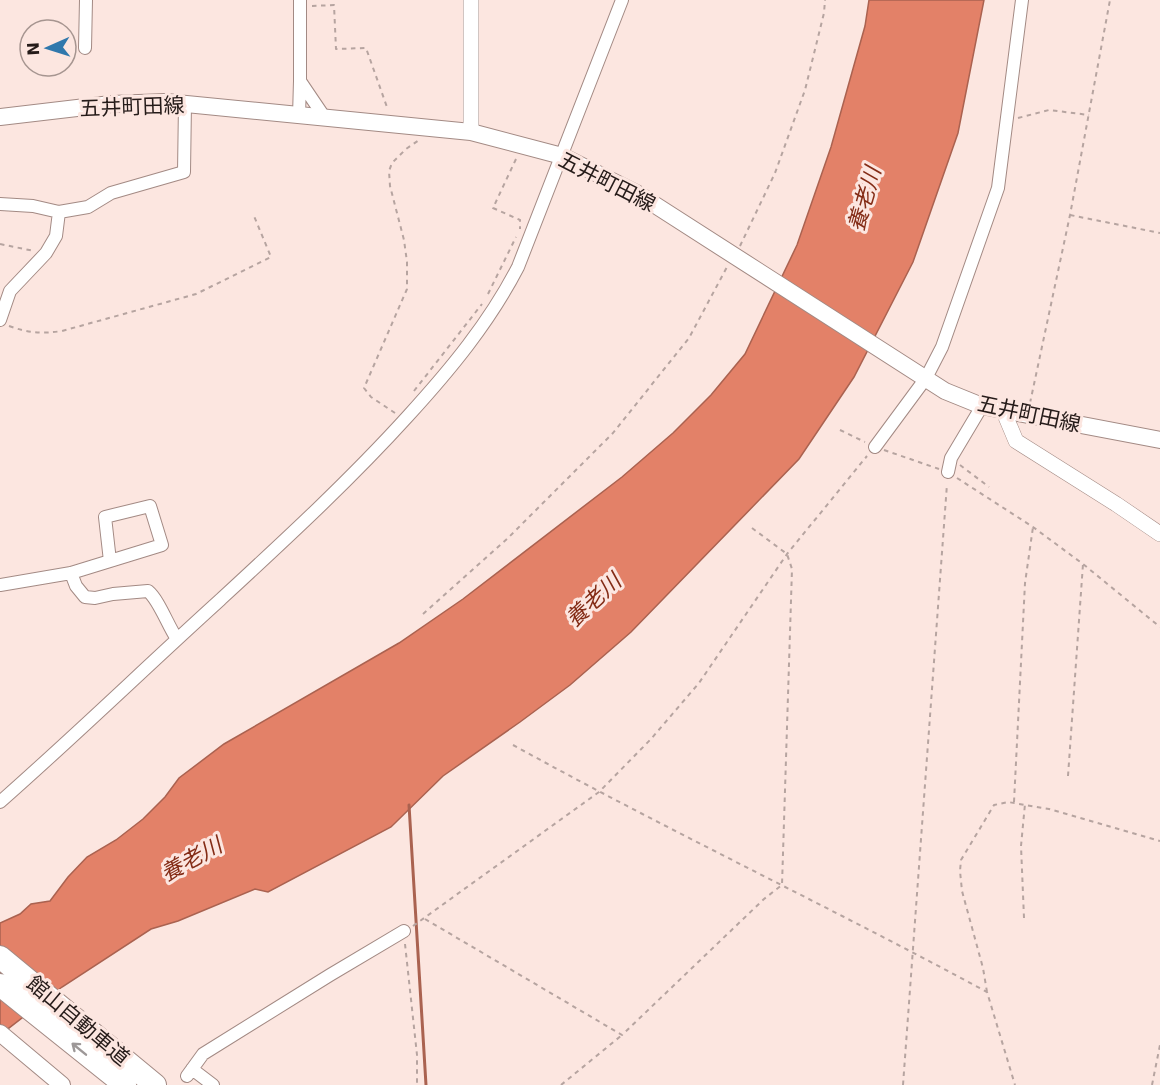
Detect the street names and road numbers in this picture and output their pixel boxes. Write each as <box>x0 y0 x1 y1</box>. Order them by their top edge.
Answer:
street label: 五井町田線 <box>79 93 185 121</box>
street label: 五井町田線 <box>555 147 659 217</box>
street label: 五井町田線 <box>975 391 1083 437</box>
street label: 館山自動車道 <box>22 971 134 1071</box>

